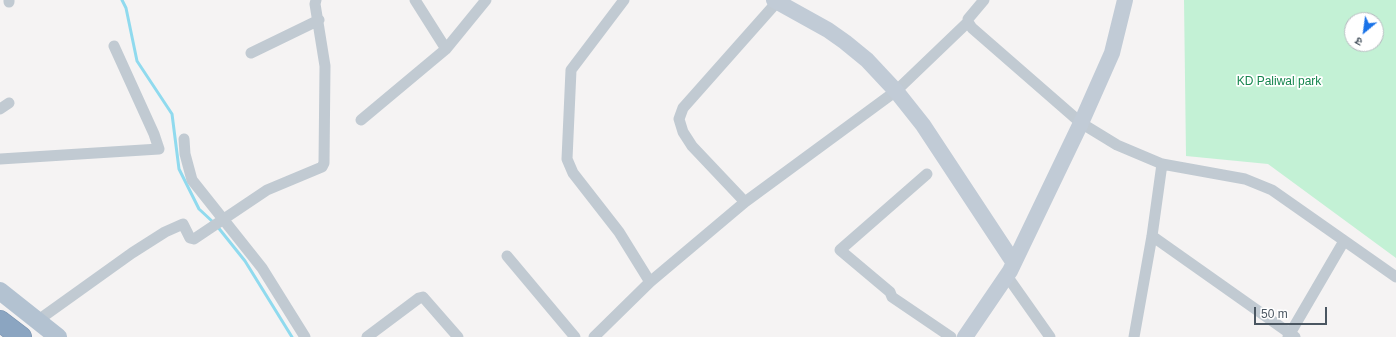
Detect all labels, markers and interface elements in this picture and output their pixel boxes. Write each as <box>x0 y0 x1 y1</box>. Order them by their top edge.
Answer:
north arrow <box>1344 12 1384 52</box>
text: उ <box>1353 35 1364 48</box>
park label: KD Paliwal park <box>1237 75 1321 89</box>
scale bar <box>1256 299 1329 325</box>
text: 50 m <box>1261 307 1288 321</box>

